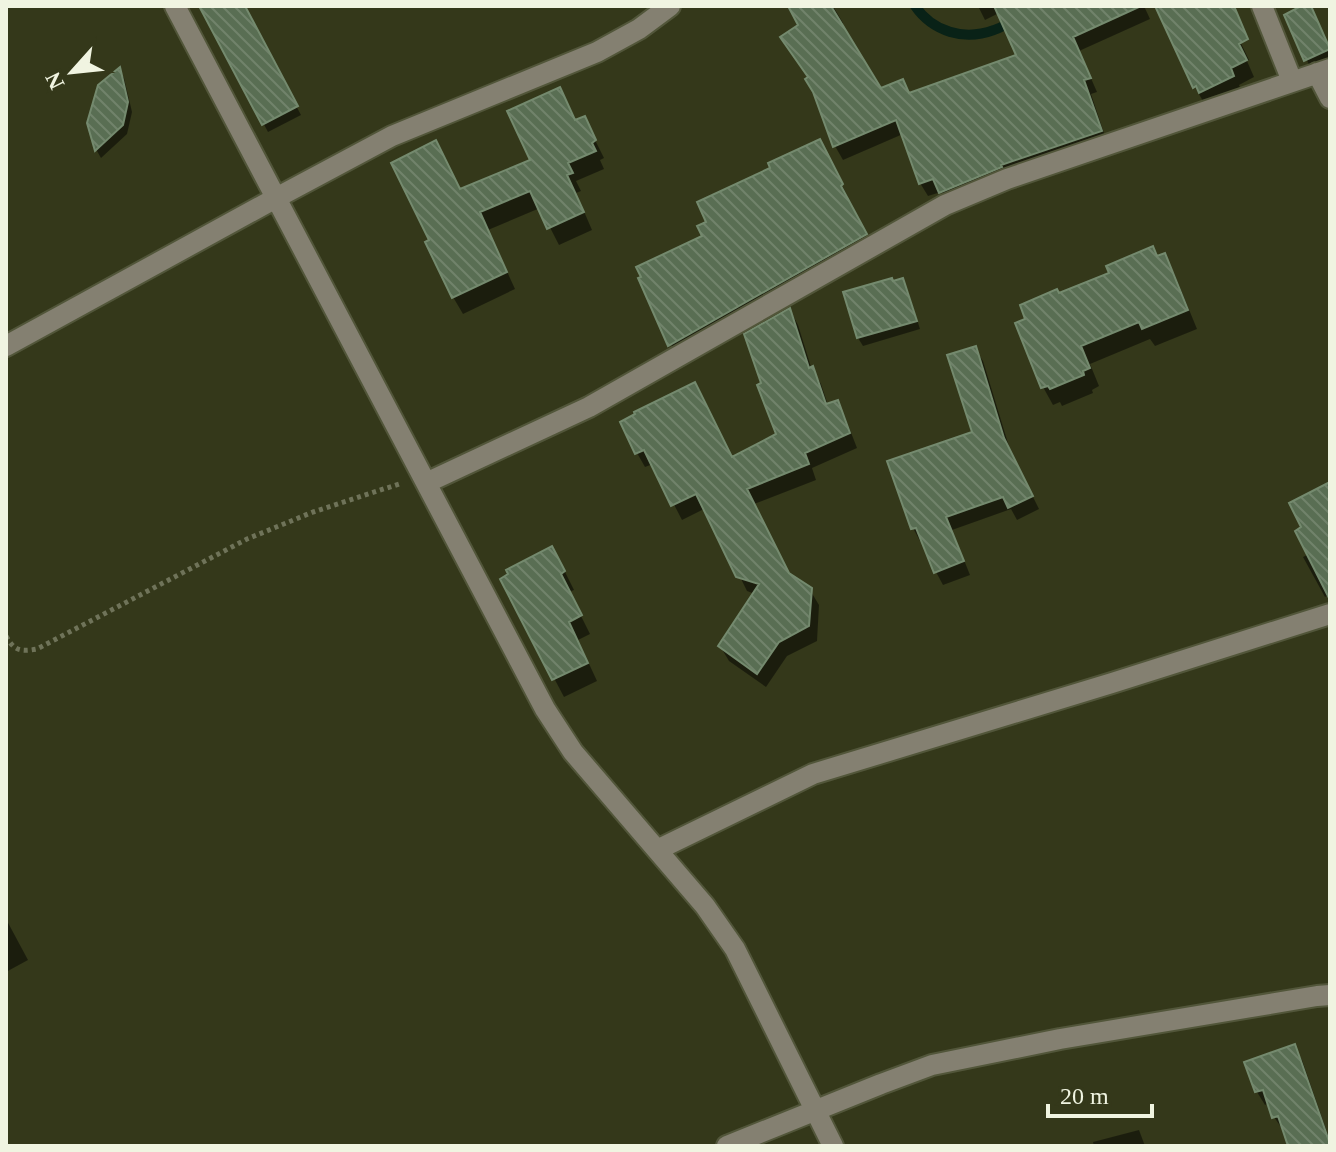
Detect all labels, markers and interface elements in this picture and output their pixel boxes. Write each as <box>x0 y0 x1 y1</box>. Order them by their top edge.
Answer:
north arrow <box>32 32 112 112</box>
text: N <box>40 68 69 94</box>
scale bar <box>1048 1068 1152 1118</box>
text: 20 m <box>1060 1083 1109 1109</box>

